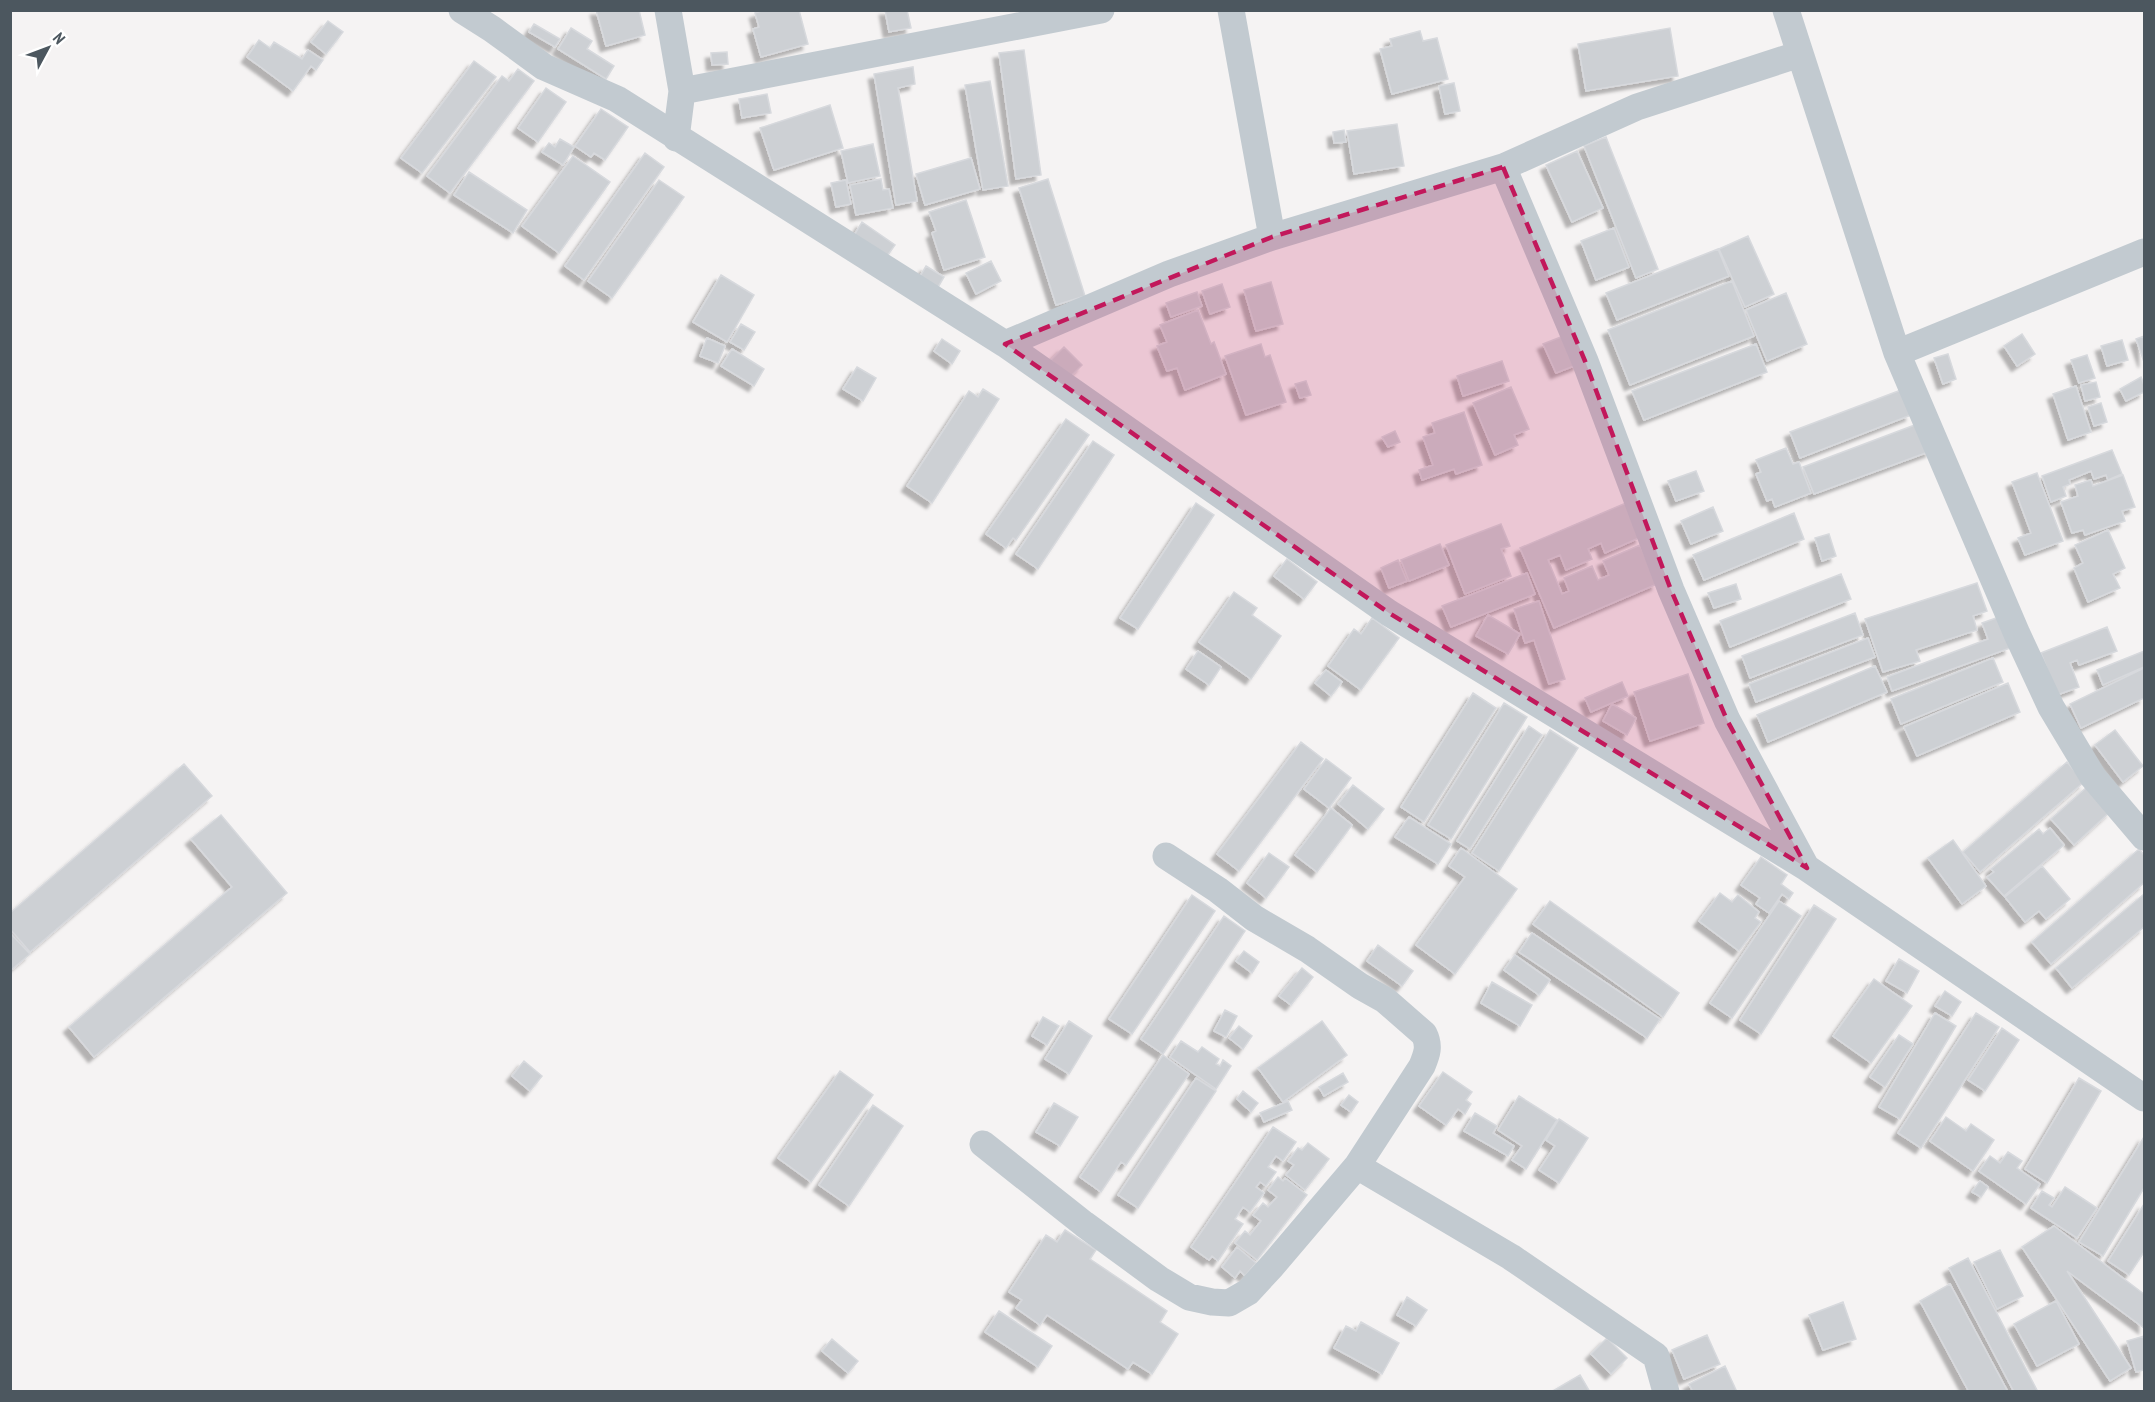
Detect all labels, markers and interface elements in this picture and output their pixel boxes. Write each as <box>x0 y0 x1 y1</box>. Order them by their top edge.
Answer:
north arrow <box>18 18 78 78</box>
text: N <box>49 28 70 48</box>

